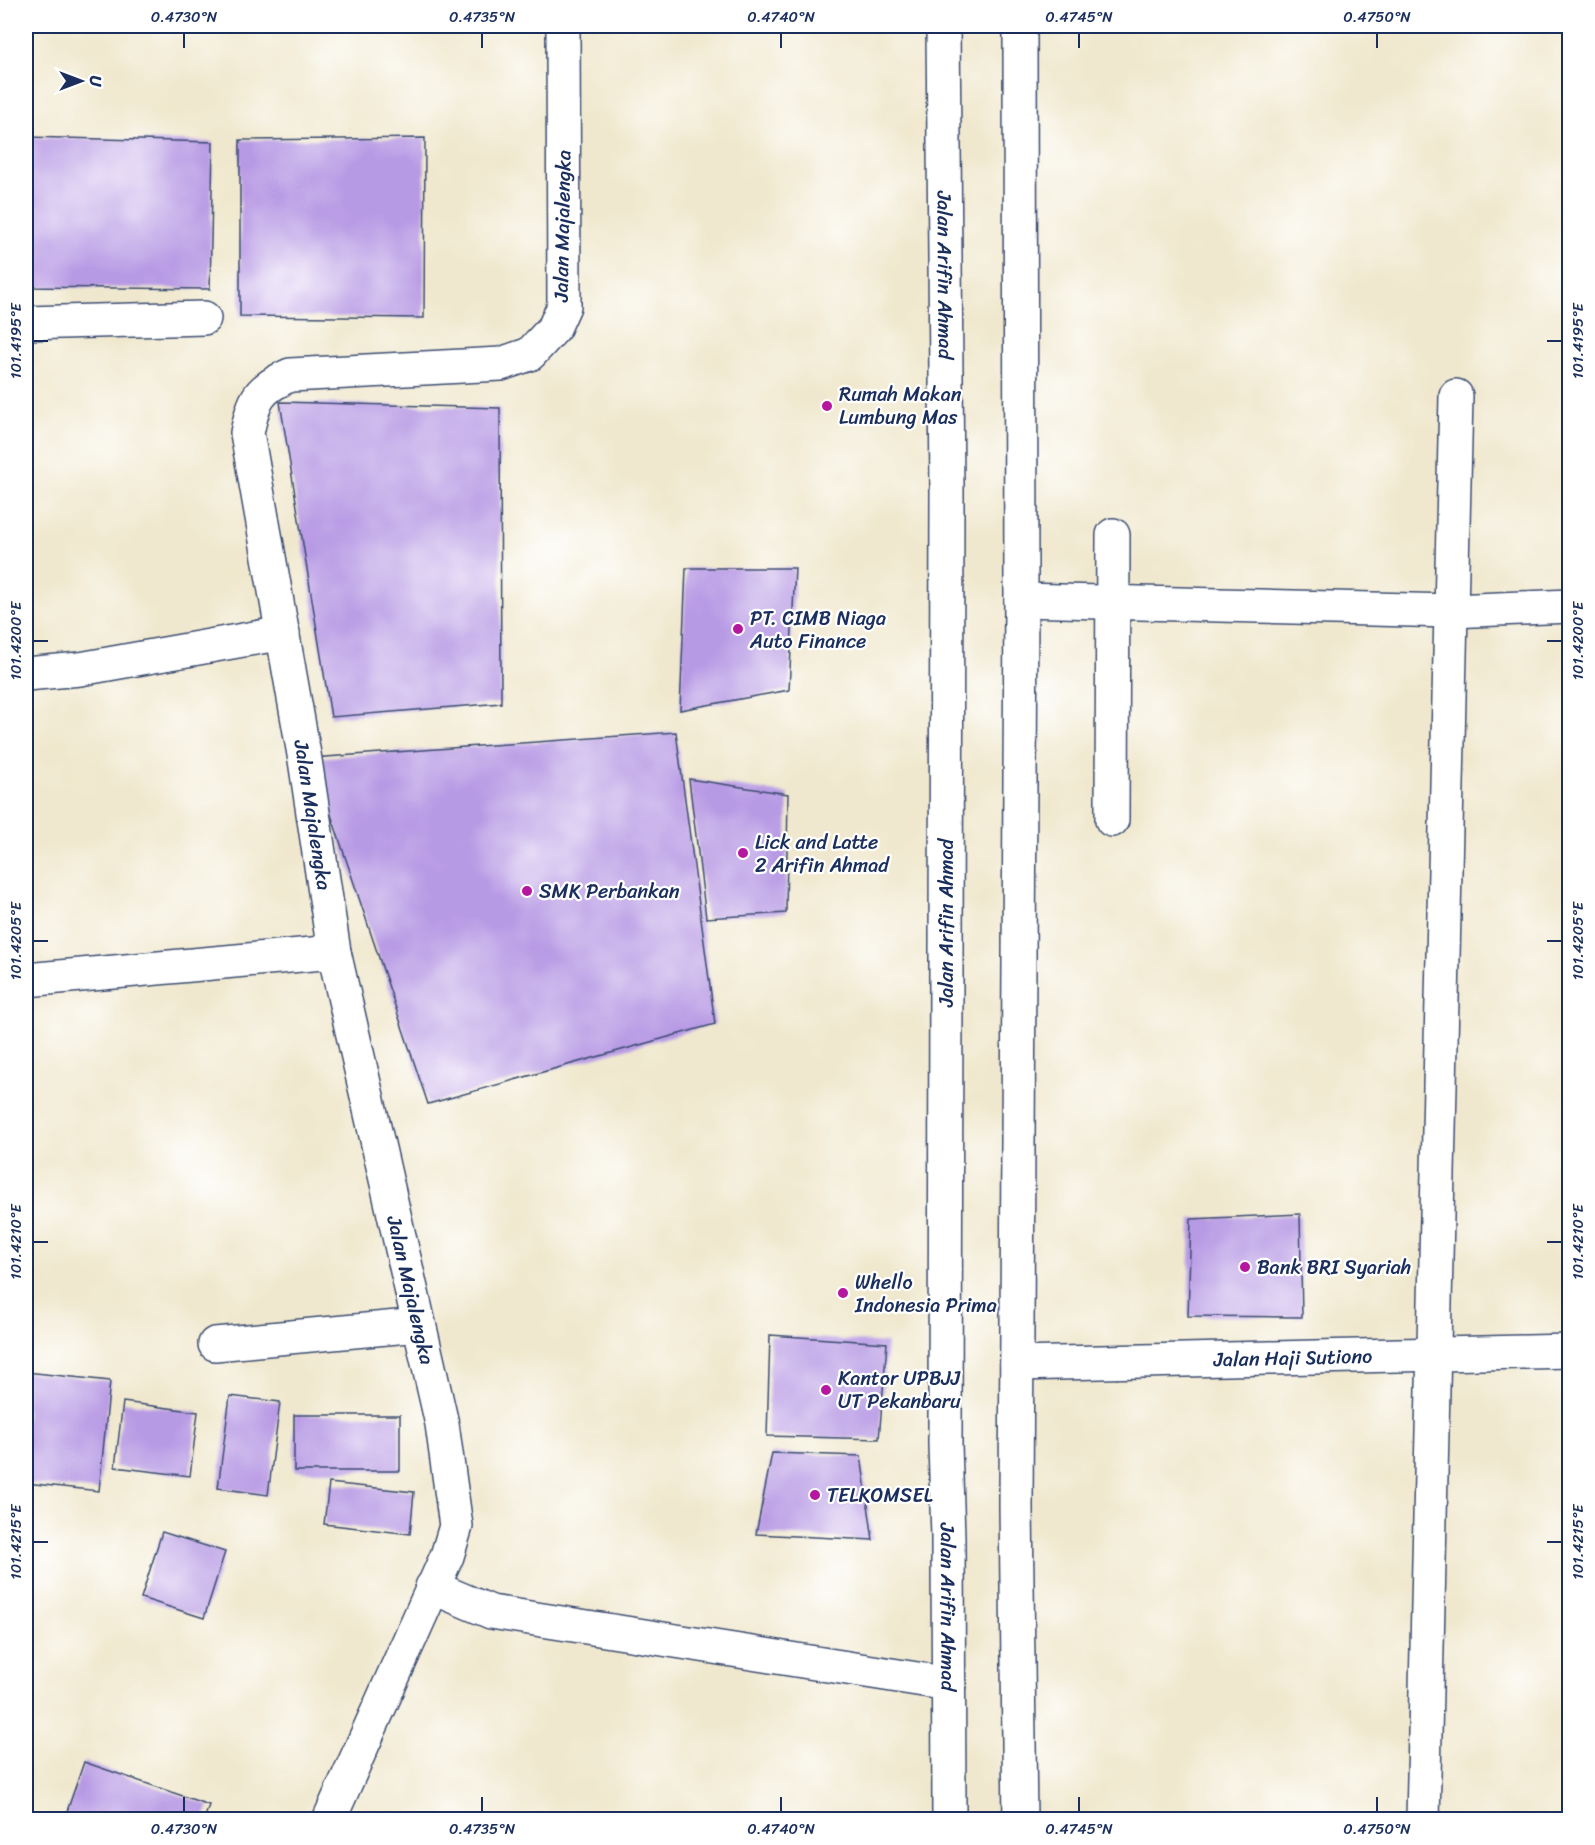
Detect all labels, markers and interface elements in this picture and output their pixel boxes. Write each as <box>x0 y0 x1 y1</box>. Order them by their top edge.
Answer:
text: 0.4730°N <box>151 4 218 30</box>
text: 0.4735°N <box>449 4 516 30</box>
text: 0.4740°N <box>747 4 815 30</box>
text: 0.4745°N <box>1045 4 1113 30</box>
text: 0.4750°N <box>1343 4 1411 30</box>
north arrow <box>51 51 111 111</box>
text: U <box>81 76 110 88</box>
street label: Jalan Majalengka <box>544 150 581 303</box>
street label: Jalan Arifin Ahmad <box>926 190 963 361</box>
text: 101.4195°E <box>3 301 29 379</box>
text: 101.4195°E <box>1565 301 1591 379</box>
place label: Rumah Makan Lumbung Mas <box>839 377 962 435</box>
marker: Rumah Makan Lumbung Mas <box>820 399 834 413</box>
text: 101.4200°E <box>3 600 29 680</box>
text: 101.4200°E <box>1565 600 1591 680</box>
place label: PT. CIMB Niaga Auto Finance <box>749 601 886 659</box>
marker: PT. CIMB Niaga Auto Finance <box>731 622 745 636</box>
street label: Jalan Majalengka <box>283 736 342 893</box>
place label: Lick and Latte 2 Arifin Ahmad <box>755 825 890 883</box>
street label: Jalan Arifin Ahmad <box>929 837 964 1008</box>
marker: Lick and Latte 2 Arifin Ahmad <box>736 846 750 860</box>
place label: SMK Perbankan <box>539 874 680 909</box>
marker: SMK Perbankan <box>520 884 534 898</box>
text: 101.4205°E <box>3 900 29 980</box>
text: 101.4205°E <box>1565 900 1591 980</box>
text: 101.4210°E <box>3 1203 29 1280</box>
text: 101.4210°E <box>1565 1203 1591 1280</box>
street label: Jalan Majalengka <box>376 1211 445 1368</box>
place label: Bank BRI Syariah <box>1257 1250 1411 1285</box>
marker: Bank BRI Syariah <box>1238 1260 1252 1274</box>
place label: Whello Indonesia Prima <box>854 1265 997 1323</box>
marker: Whello Indonesia Prima <box>836 1286 850 1300</box>
street label: Jalan Haji Sutiono <box>1212 1339 1373 1377</box>
place label: Kantor UPBJJ UT Pekanbaru <box>838 1361 961 1419</box>
marker: Kantor UPBJJ UT Pekanbaru <box>819 1383 833 1397</box>
place label: TELKOMSEL <box>827 1478 933 1513</box>
marker: TELKOMSEL <box>808 1488 822 1502</box>
text: 101.4215°E <box>3 1503 29 1580</box>
text: 101.4215°E <box>1565 1503 1591 1580</box>
street label: Jalan Arifin Ahmad <box>930 1521 966 1693</box>
text: 0.4730°N <box>151 1816 218 1842</box>
text: 0.4735°N <box>449 1816 516 1842</box>
text: 0.4740°N <box>747 1816 815 1842</box>
text: 0.4745°N <box>1045 1816 1113 1842</box>
text: 0.4750°N <box>1343 1816 1411 1842</box>

